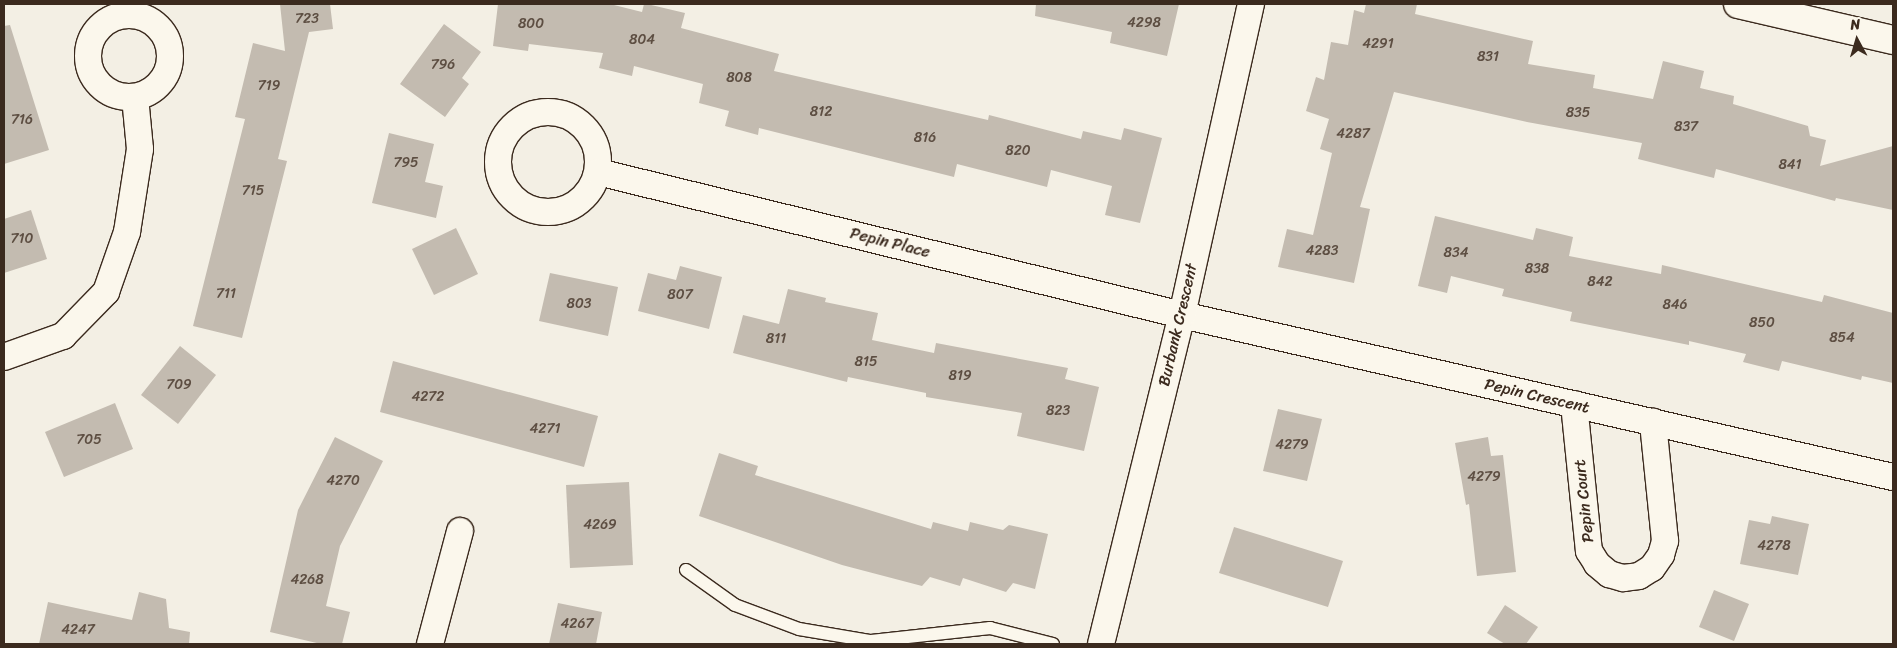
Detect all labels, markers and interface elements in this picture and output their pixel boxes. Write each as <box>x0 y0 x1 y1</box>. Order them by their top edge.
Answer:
house number: 723 <box>295 11 319 27</box>
text: N <box>1849 12 1862 38</box>
house number: 4298 <box>1127 15 1161 31</box>
north arrow <box>1832 15 1882 65</box>
house number: 800 <box>518 16 544 32</box>
house number: 804 <box>629 32 655 48</box>
house number: 4291 <box>1362 36 1394 52</box>
house number: 831 <box>1477 49 1499 65</box>
house number: 796 <box>431 57 455 73</box>
house number: 808 <box>726 70 752 86</box>
house number: 719 <box>258 78 280 94</box>
house number: 812 <box>810 104 832 120</box>
house number: 835 <box>1566 105 1590 121</box>
house number: 716 <box>11 112 33 128</box>
house number: 837 <box>1674 119 1698 135</box>
house number: 4287 <box>1336 126 1370 142</box>
house number: 816 <box>914 130 936 146</box>
house number: 820 <box>1005 143 1031 159</box>
house number: 795 <box>393 155 419 171</box>
house number: 841 <box>1778 157 1802 173</box>
house number: 715 <box>242 183 264 199</box>
street label: Pepin Place <box>848 224 932 262</box>
house number: 710 <box>11 231 33 247</box>
house number: 4283 <box>1306 243 1338 259</box>
house number: 834 <box>1444 245 1468 261</box>
street label: Burbank Crescent <box>1154 261 1202 389</box>
house number: 838 <box>1525 261 1549 277</box>
house number: 842 <box>1587 274 1613 290</box>
house number: 711 <box>216 286 236 302</box>
house number: 807 <box>667 287 693 303</box>
house number: 803 <box>567 296 591 312</box>
house number: 846 <box>1662 297 1688 313</box>
house number: 850 <box>1749 315 1775 331</box>
house number: 854 <box>1829 330 1855 346</box>
house number: 811 <box>766 331 786 347</box>
house number: 815 <box>854 354 878 370</box>
house number: 819 <box>948 368 972 384</box>
street label: Pepin Crescent <box>1482 375 1592 417</box>
house number: 709 <box>166 377 192 393</box>
house number: 4272 <box>412 389 444 405</box>
house number: 823 <box>1046 403 1070 419</box>
house number: 4271 <box>530 421 560 437</box>
house number: 705 <box>76 432 102 448</box>
house number: 4279 <box>1275 437 1309 453</box>
street label: Pepin Court <box>1570 458 1598 544</box>
house number: 4279 <box>1467 469 1501 485</box>
house number: 4270 <box>326 473 360 489</box>
house number: 4269 <box>583 517 617 533</box>
house number: 4278 <box>1757 538 1791 554</box>
house number: 4268 <box>290 572 324 588</box>
house number: 4267 <box>561 616 593 632</box>
house number: 4247 <box>61 622 95 638</box>

